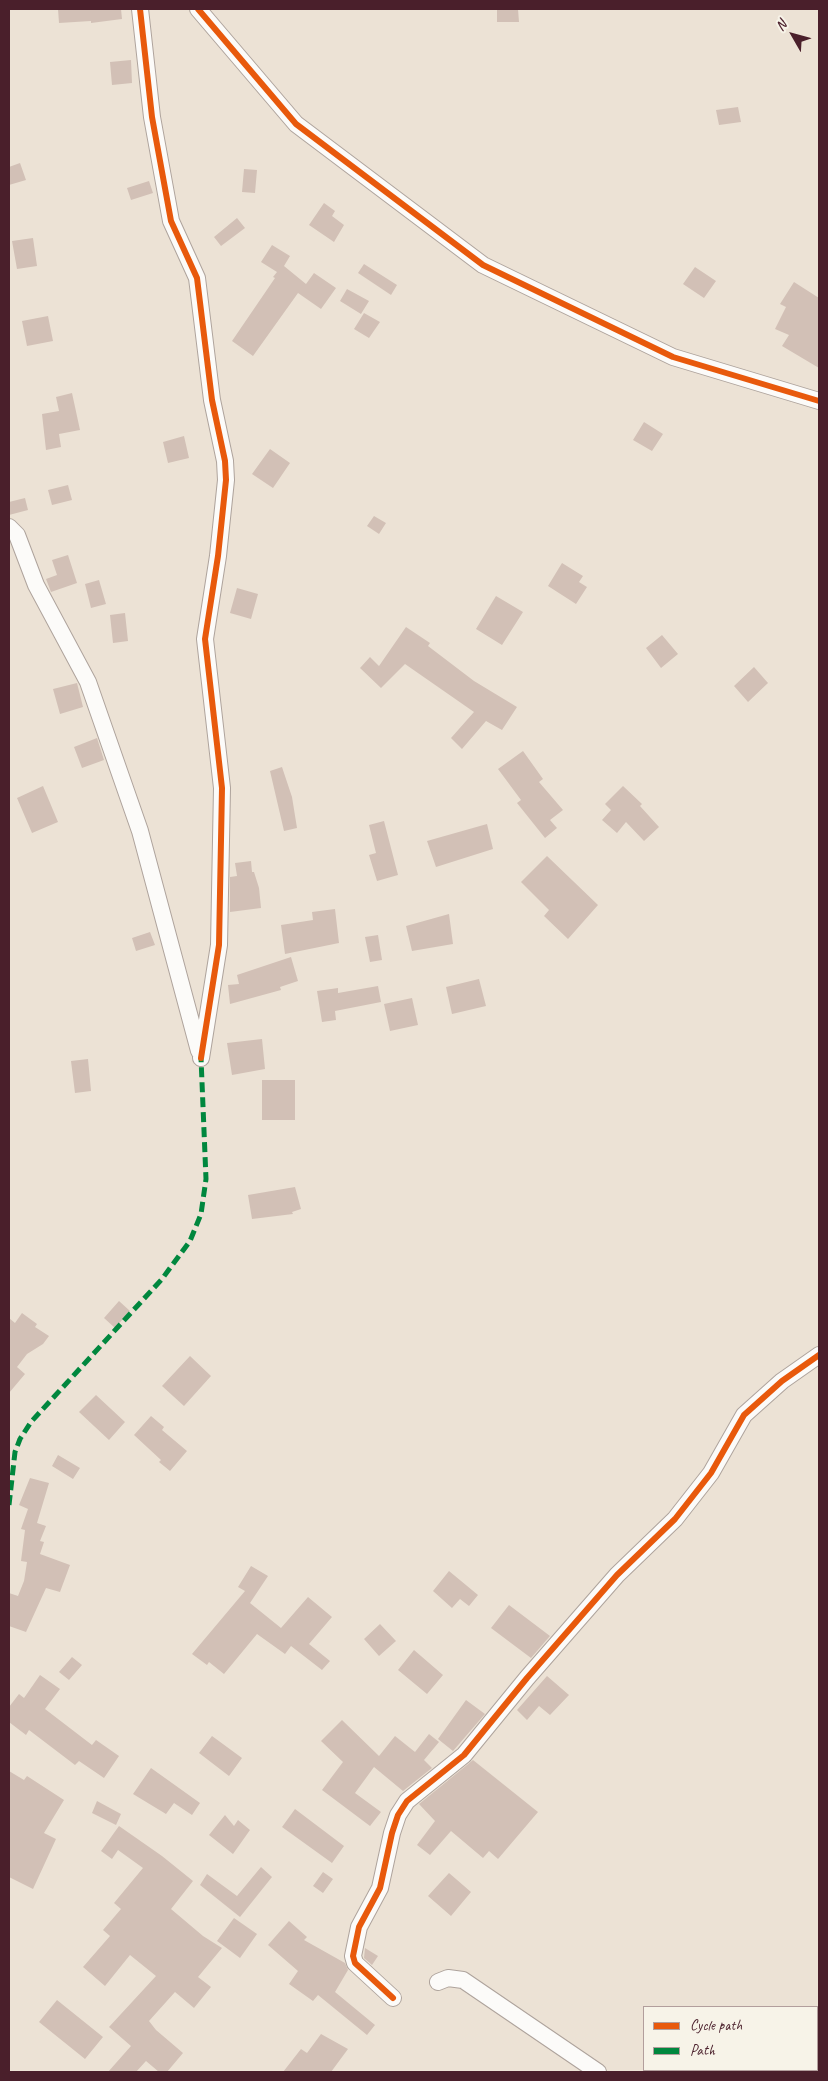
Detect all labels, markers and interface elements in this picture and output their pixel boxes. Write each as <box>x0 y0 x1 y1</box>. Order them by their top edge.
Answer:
north arrow <box>768 10 818 60</box>
text: N <box>771 17 790 34</box>
legend <box>643 2006 818 2071</box>
text: Cycle path <box>690 2016 742 2035</box>
text: Path <box>690 2041 715 2060</box>

